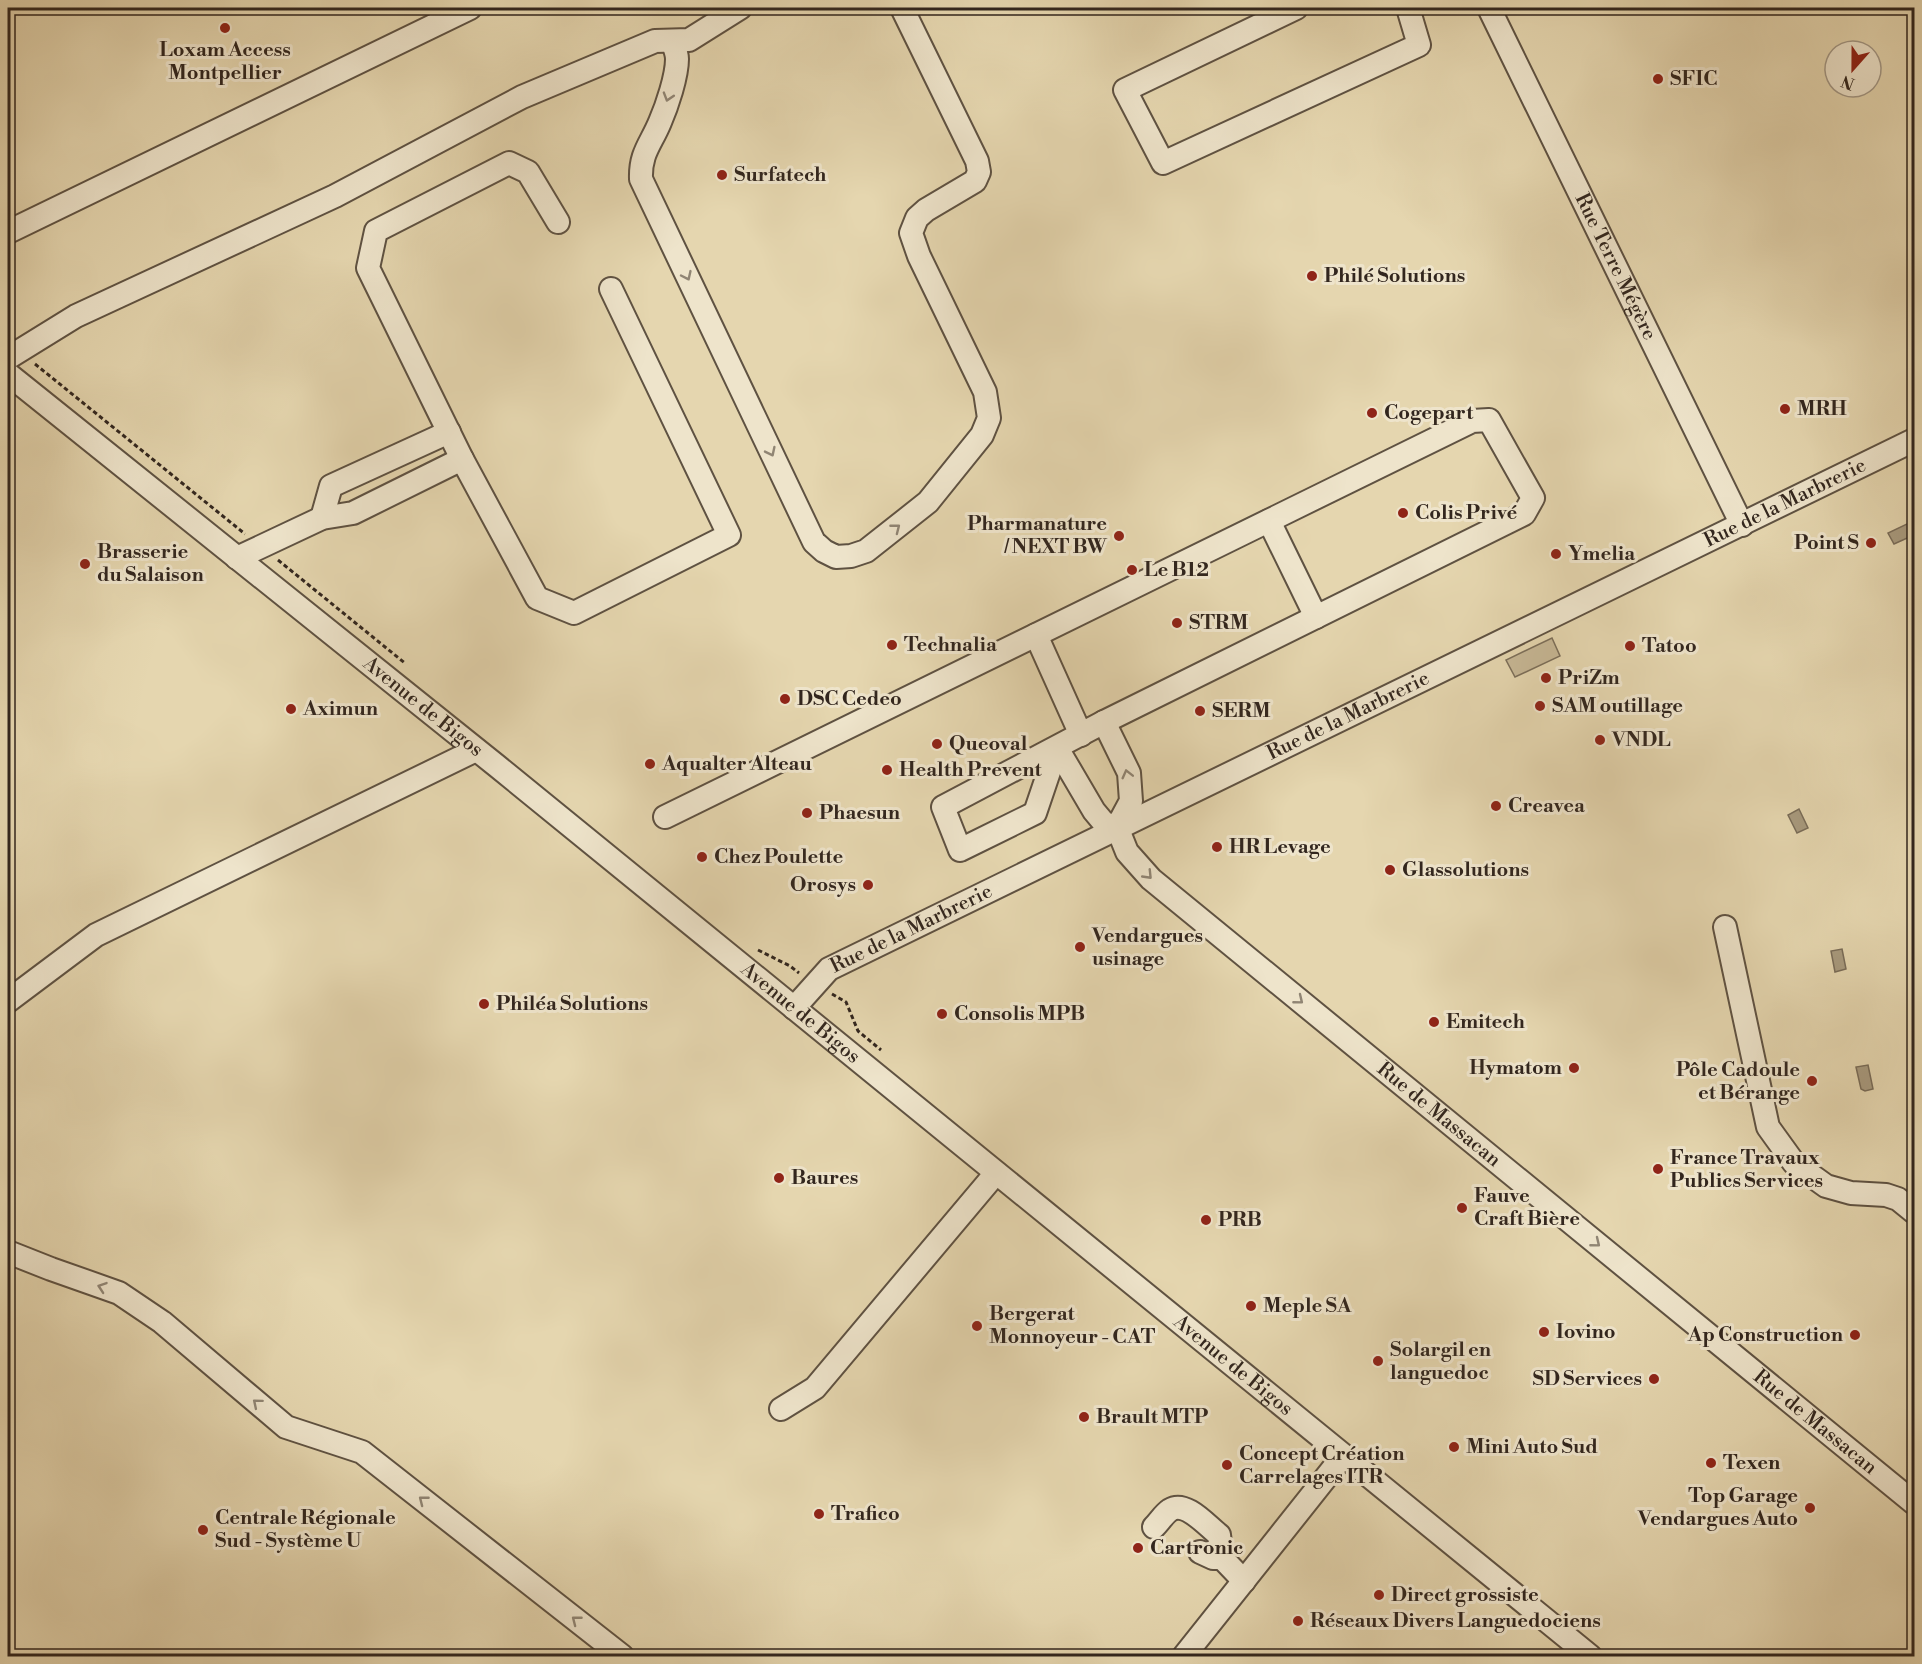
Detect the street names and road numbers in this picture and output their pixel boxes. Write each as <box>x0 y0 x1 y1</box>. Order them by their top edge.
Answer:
street label: Rue Terre Mégère <box>1569 189 1662 344</box>
street label: Rue de la Marbrerie <box>1700 453 1870 553</box>
street label: Avenue de Bigos <box>357 650 488 762</box>
street label: Rue de la Marbrerie <box>1263 666 1433 766</box>
street label: Rue de la Marbrerie <box>826 879 997 979</box>
street label: Avenue de Bigos <box>735 956 865 1069</box>
street label: Rue de Massacan <box>1372 1056 1506 1173</box>
street label: Avenue de Bigos <box>1168 1309 1298 1421</box>
street label: Rue de Massacan <box>1748 1364 1882 1480</box>

